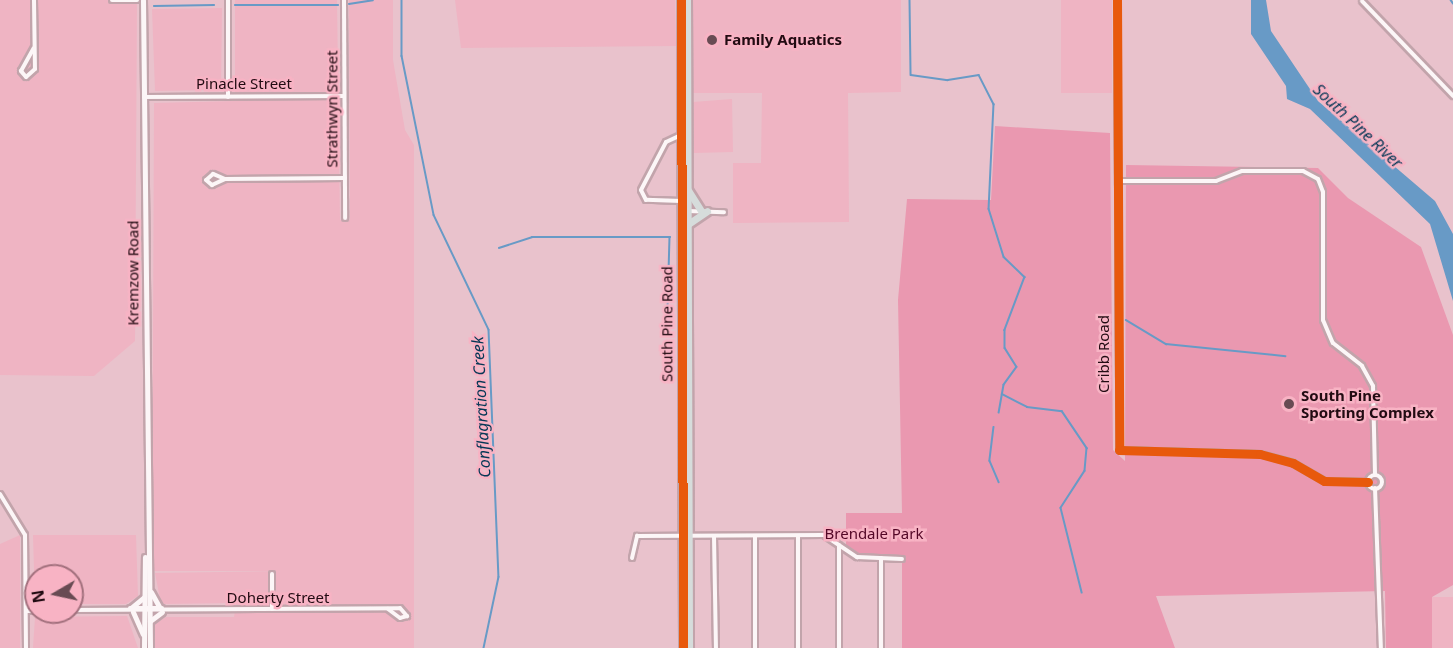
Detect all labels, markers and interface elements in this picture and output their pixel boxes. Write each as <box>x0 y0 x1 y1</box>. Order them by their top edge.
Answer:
place label: Family Aquatics <box>724 31 842 49</box>
marker: Family Aquatics <box>705 33 719 47</box>
street label: Strathwyn Street <box>323 50 341 168</box>
street label: Pinacle Street <box>196 75 292 93</box>
water label: South Pine River <box>1309 80 1407 172</box>
street label: Kremzow Road <box>124 220 142 326</box>
street label: South Pine Road <box>658 266 676 382</box>
street label: Cribb Road <box>1095 315 1113 393</box>
water label: Conflagration Creek <box>468 336 494 478</box>
place label: South Pine Sporting Complex <box>1301 386 1434 421</box>
marker: South Pine Sporting Complex <box>1282 397 1296 411</box>
park label: Brendale Park <box>825 525 923 543</box>
north arrow <box>24 564 84 624</box>
text: N <box>26 588 50 605</box>
street label: Doherty Street <box>227 589 329 607</box>

